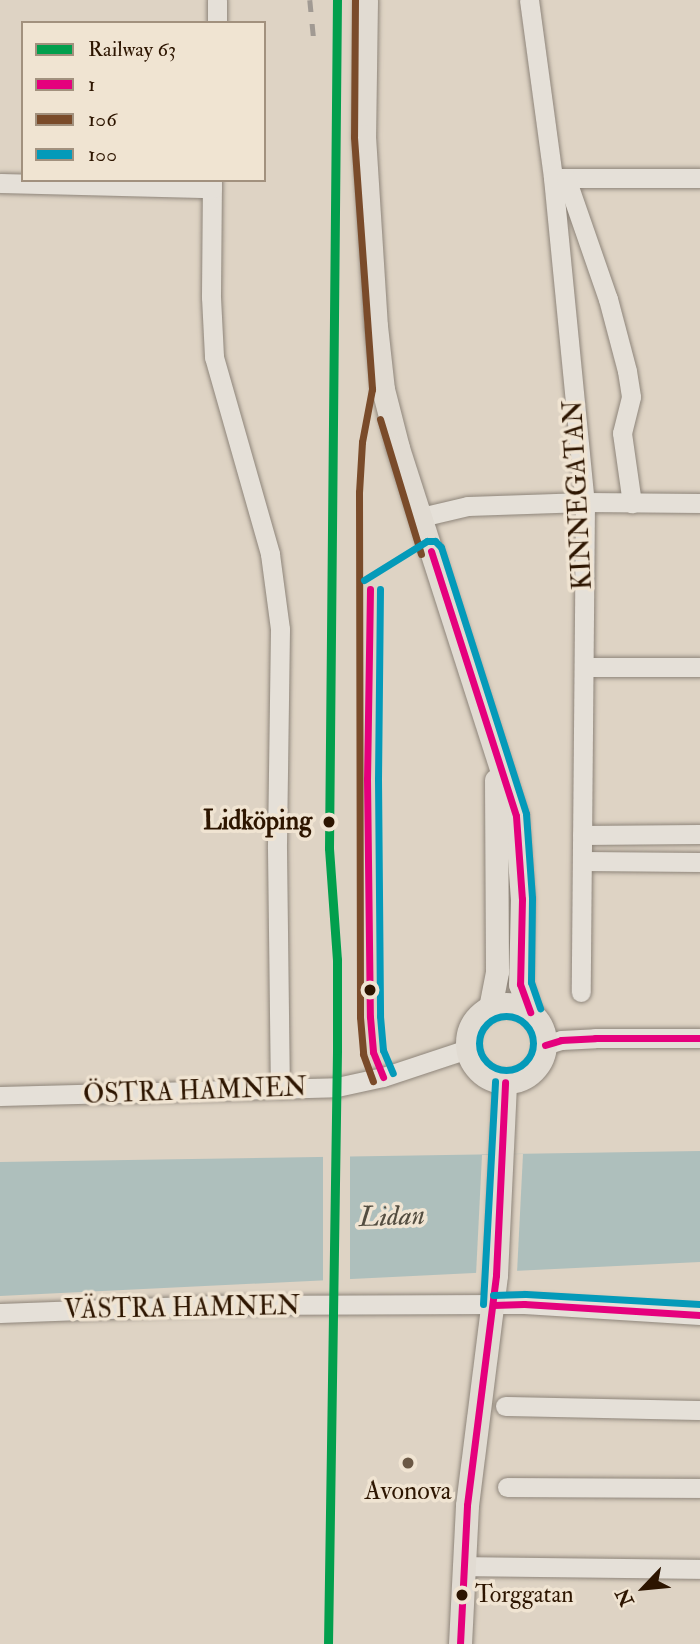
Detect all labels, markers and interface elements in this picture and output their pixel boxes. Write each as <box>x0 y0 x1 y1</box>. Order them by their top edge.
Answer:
legend <box>21 21 266 182</box>
text: Railway 63 <box>88 36 176 63</box>
text: 1 <box>88 71 96 98</box>
text: 106 <box>88 106 117 133</box>
text: 100 <box>88 141 117 168</box>
street label: KINNEGATAN <box>558 399 600 591</box>
place label: Lidköping <box>203 806 312 838</box>
marker: Lidköping <box>318 811 340 833</box>
unlabelled marker <box>363 983 377 997</box>
street label: ÖSTRA HAMNEN <box>83 1073 307 1111</box>
water label: Lidan <box>358 1199 426 1235</box>
street label: VÄSTRA HAMNEN <box>64 1291 300 1327</box>
marker: Avonova <box>398 1453 418 1473</box>
place label: Avonova <box>365 1476 451 1508</box>
north arrow <box>609 1553 679 1623</box>
place label: Torggatan <box>475 1581 574 1609</box>
text: N <box>611 1584 640 1610</box>
marker: Torggatan <box>455 1588 469 1602</box>

